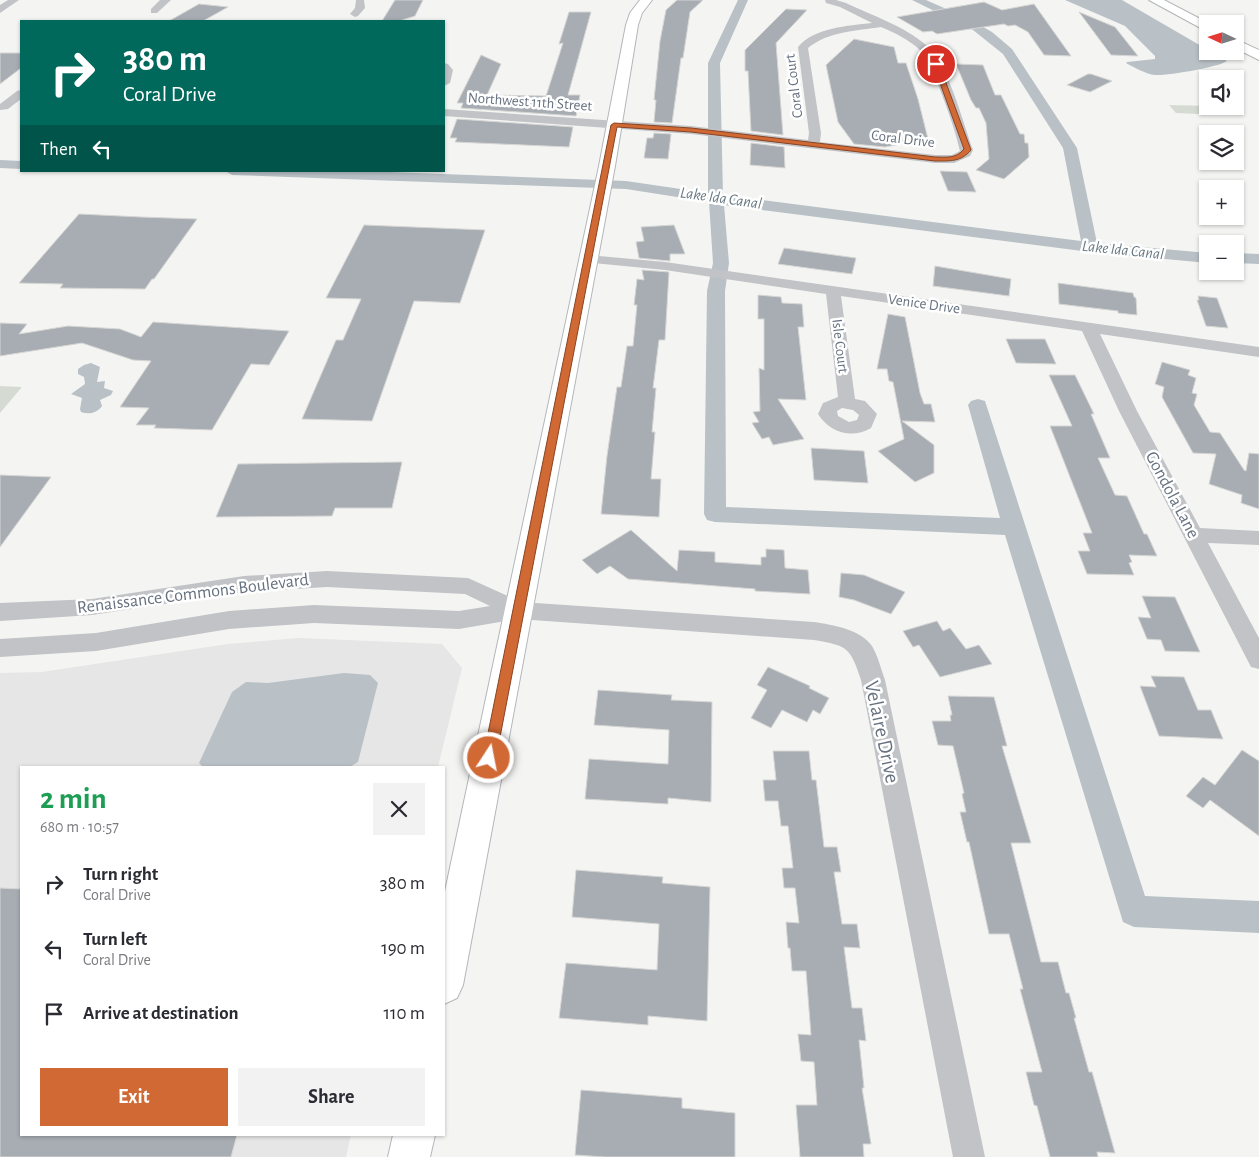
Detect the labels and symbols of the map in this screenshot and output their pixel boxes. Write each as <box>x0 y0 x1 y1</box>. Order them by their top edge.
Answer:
north arrow <box>1199 15 1244 60</box>
pin <box>915 43 957 85</box>
street label: Coral Court <box>783 53 805 119</box>
street label: Northwest 11th Street <box>467 90 593 114</box>
street label: Coral Drive <box>870 128 936 150</box>
water label: Lake Ida Canal <box>679 184 763 212</box>
water label: Lake Ida Canal <box>1081 238 1165 262</box>
street label: Venice Drive <box>887 292 961 316</box>
street label: Isle Court <box>829 318 851 374</box>
street label: Gondola Lane <box>1142 449 1202 541</box>
street label: Renaissance Commons Boulevard <box>76 571 310 617</box>
street label: Velaire Drive <box>861 679 903 785</box>
position arrow <box>462 731 514 783</box>

